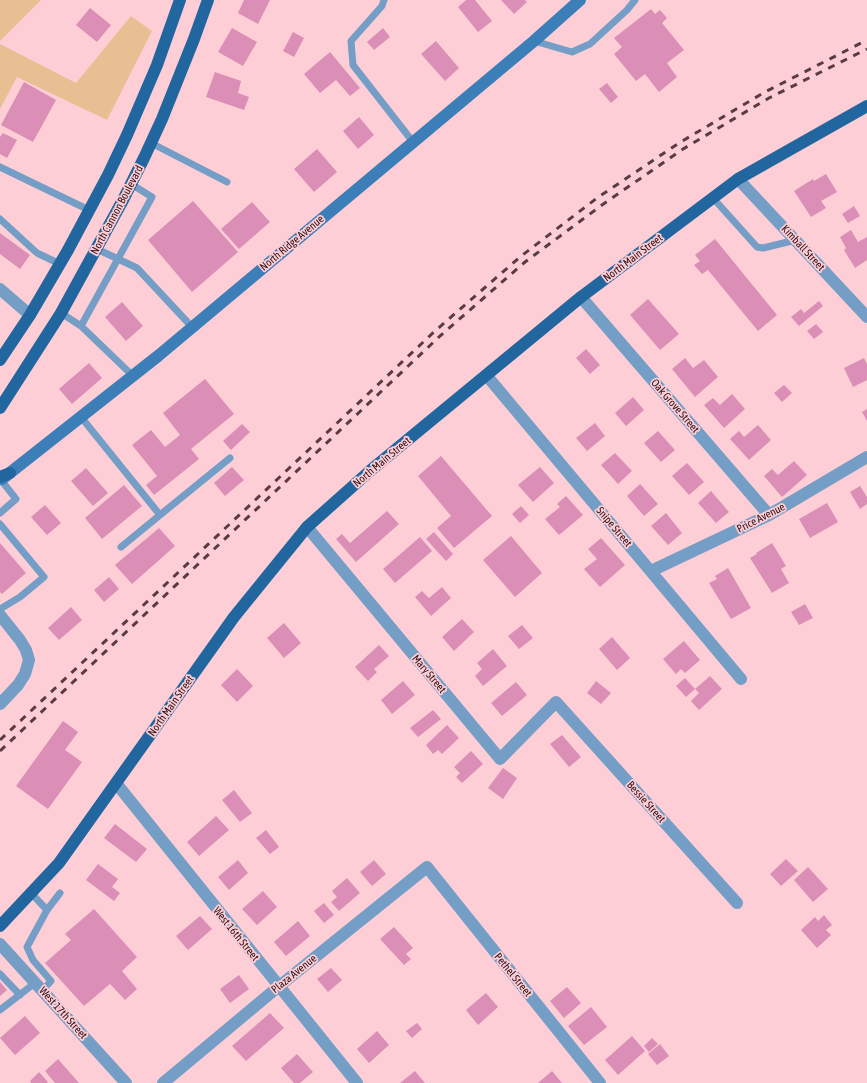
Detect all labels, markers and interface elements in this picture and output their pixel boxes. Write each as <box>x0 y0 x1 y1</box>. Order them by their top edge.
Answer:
street label: North Cannon Boulevard <box>88 163 146 257</box>
street label: North Ridge Avenue <box>257 212 327 274</box>
street label: Kimball Street <box>779 222 827 274</box>
street label: North Main Street <box>601 231 665 285</box>
street label: Oak Grove Street <box>648 376 702 436</box>
street label: North Main Street <box>351 434 413 490</box>
street label: Price Avenue <box>735 500 787 536</box>
street label: Snipe Street <box>593 504 635 550</box>
street label: Mary Street <box>409 652 449 696</box>
street label: North Main Street <box>145 673 197 739</box>
street label: Bessie Street <box>624 779 668 825</box>
street label: West 16th Street <box>210 904 262 964</box>
street label: Pethel Street <box>491 951 535 999</box>
street label: Plaza Avenue <box>269 952 319 996</box>
street label: West 17th Street <box>36 984 90 1042</box>

